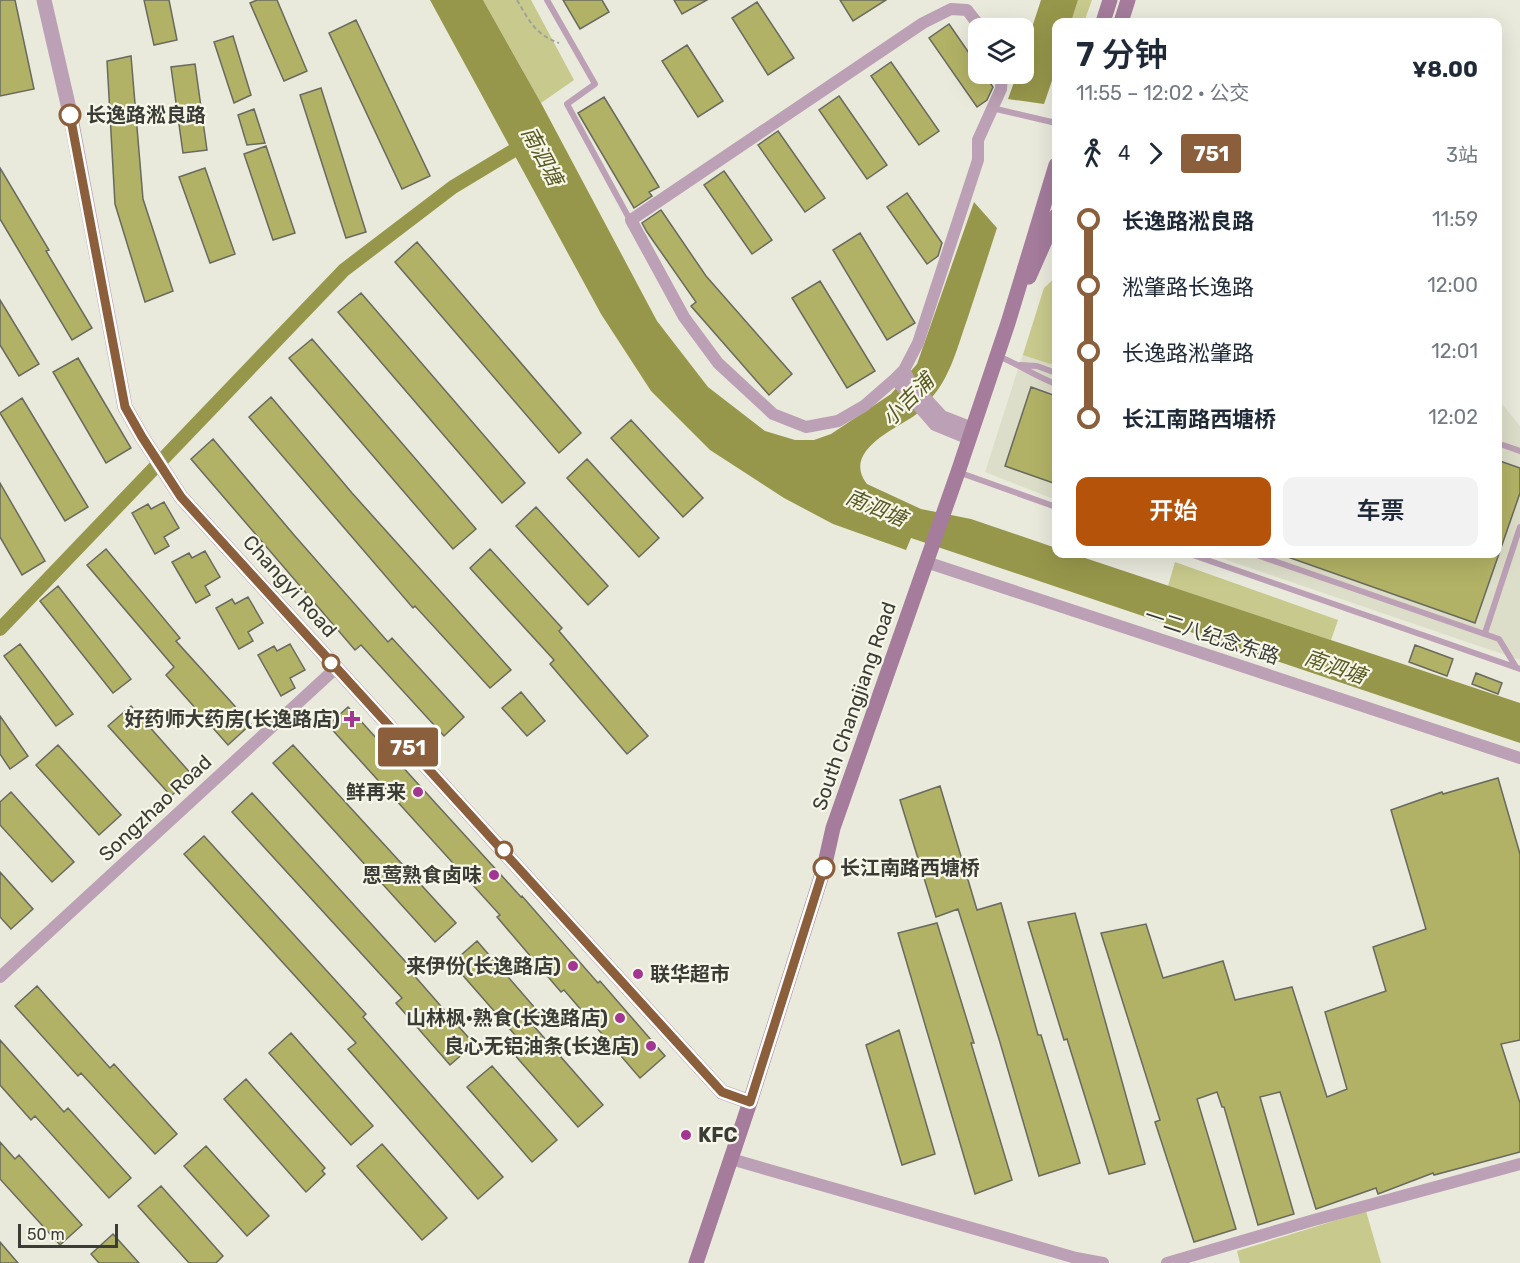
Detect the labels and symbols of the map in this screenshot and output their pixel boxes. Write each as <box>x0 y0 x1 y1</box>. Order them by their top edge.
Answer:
place label: 长逸路淞良路 <box>86 103 206 127</box>
marker: 长逸路淞良路 <box>59 104 81 126</box>
water label: 南泗塘 <box>517 122 570 192</box>
water label: 小吉浦 <box>877 366 941 431</box>
water label: 南泗塘 <box>842 484 913 533</box>
street label: Changyi Road <box>238 530 342 642</box>
street label: South Changjiang Road <box>807 599 901 813</box>
street label: 一二八纪念东路 <box>1142 603 1282 669</box>
water label: 南泗塘 <box>1301 644 1372 690</box>
unlabelled marker <box>322 654 340 672</box>
place label: 好药师大药房(长逸路店) <box>125 707 340 731</box>
marker: 好药师大药房(长逸路店) <box>345 712 359 726</box>
line badge: 751 <box>374 728 442 766</box>
street label: Songzhao Road <box>94 750 216 866</box>
place label: 鲜再来 <box>346 780 406 804</box>
marker: 鲜再来 <box>411 785 425 799</box>
unlabelled marker <box>495 841 513 859</box>
place label: 长江南路西塘桥 <box>840 856 980 880</box>
marker: 长江南路西塘桥 <box>813 857 835 879</box>
place label: 恩莺熟食卤味 <box>362 863 482 887</box>
marker: 恩莺熟食卤味 <box>487 868 501 882</box>
place label: 来伊份(长逸路店) <box>406 954 561 978</box>
marker: 来伊份(长逸路店) <box>566 959 580 973</box>
place label: 联华超市 <box>650 962 730 986</box>
marker: 联华超市 <box>631 967 645 981</box>
place label: 山林枫·熟食(长逸路店) <box>406 1006 608 1030</box>
marker: 山林枫·熟食(长逸路店) <box>613 1011 627 1025</box>
place label: 良心无铝油条(长逸店) <box>444 1034 639 1058</box>
marker: 良心无铝油条(长逸店) <box>644 1039 658 1053</box>
place label: KFC <box>698 1123 738 1147</box>
marker: KFC <box>679 1128 693 1142</box>
scale bar <box>18 1221 118 1248</box>

